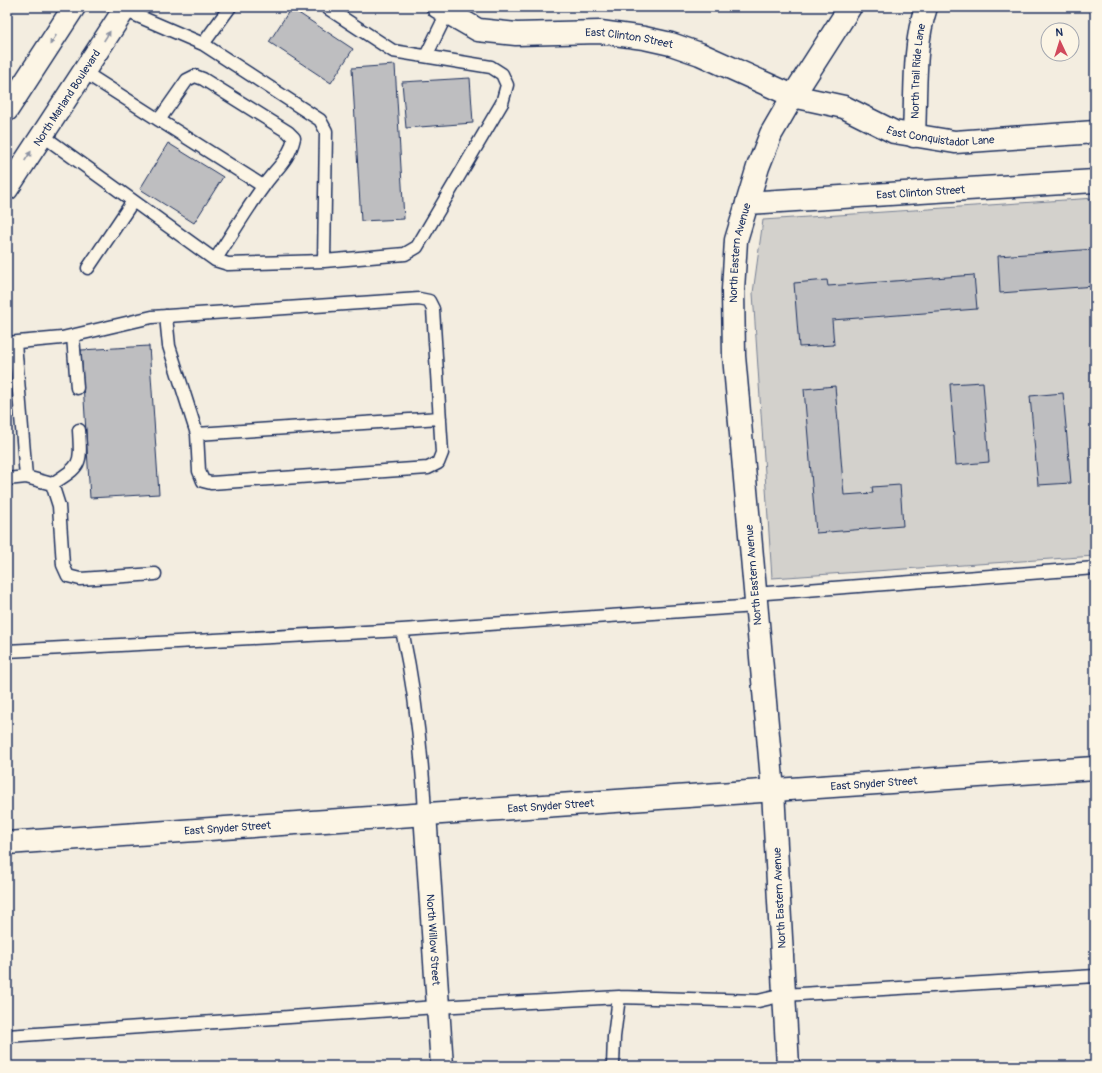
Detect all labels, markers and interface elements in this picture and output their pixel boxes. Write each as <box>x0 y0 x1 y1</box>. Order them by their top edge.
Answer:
street label: North Trail Ride Lane <box>909 22 928 119</box>
north arrow <box>1040 22 1080 62</box>
street label: East Clinton Street <box>585 26 675 51</box>
text: N <box>1055 26 1064 39</box>
one-way arrow <box>103 30 111 41</box>
one-way arrow <box>49 35 57 45</box>
street label: North Marland Boulevard <box>31 47 103 149</box>
street label: East Conquistador Lane <box>884 123 995 149</box>
one-way arrow <box>25 150 32 162</box>
street label: East Clinton Street <box>876 183 966 202</box>
street label: North Eastern Avenue <box>727 201 754 303</box>
street label: North Eastern Avenue <box>743 523 764 626</box>
street label: East Snyder Street <box>830 774 918 793</box>
street label: East Snyder Street <box>507 797 595 815</box>
street label: East Snyder Street <box>184 819 272 838</box>
street label: North Eastern Avenue <box>770 847 789 949</box>
street label: North Willow Street <box>423 894 443 986</box>

